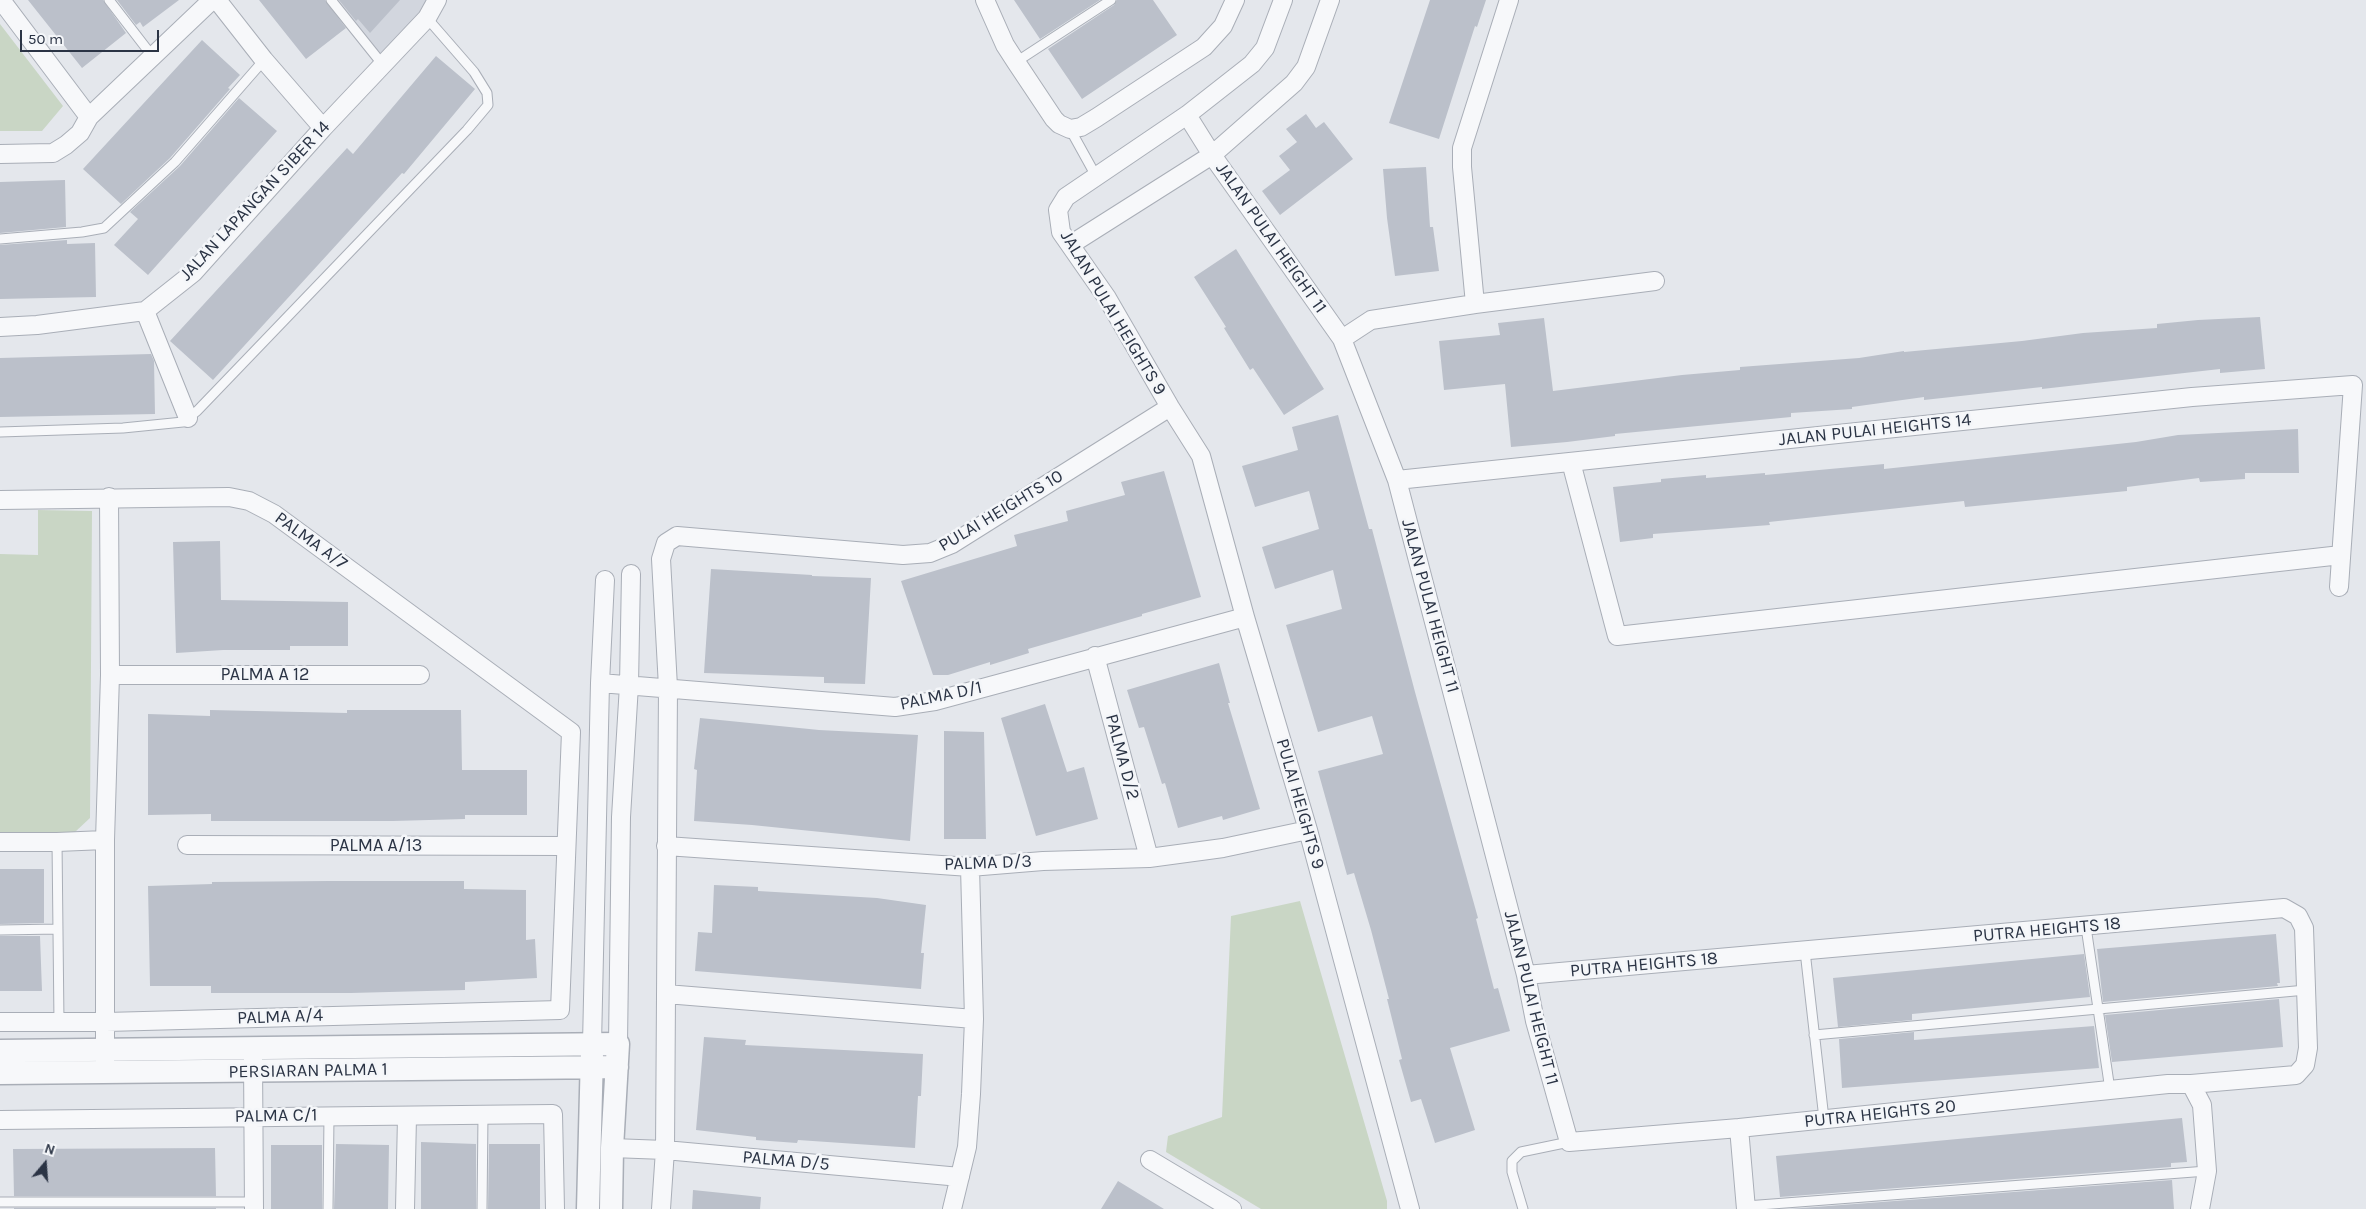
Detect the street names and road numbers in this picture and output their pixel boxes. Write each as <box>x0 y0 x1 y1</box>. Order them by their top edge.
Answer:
street label: JALAN LAPANGAN SIBER 14 <box>175 117 335 285</box>
street label: JALAN PULAI HEIGHT 11 <box>1211 159 1331 317</box>
street label: JALAN PULAI HEIGHTS 9 <box>1055 227 1171 399</box>
street label: JALAN PULAI HEIGHTS 14 <box>1778 409 1972 451</box>
street label: PULAI HEIGHTS 10 <box>935 465 1067 557</box>
street label: PALMA A/7 <box>270 507 352 575</box>
street label: JALAN PULAI HEIGHT 11 <box>1396 517 1464 695</box>
street label: PALMA A 12 <box>221 664 309 686</box>
street label: PALMA D/1 <box>898 677 984 715</box>
street label: PALMA D/2 <box>1100 712 1144 802</box>
street label: PULAI HEIGHTS 9 <box>1271 736 1329 872</box>
street label: PALMA A/13 <box>330 835 422 857</box>
street label: PALMA D/3 <box>944 851 1032 875</box>
street label: JALAN PULAI HEIGHT 11 <box>1499 909 1563 1087</box>
street label: PUTRA HEIGHTS 18 <box>1972 913 2122 947</box>
street label: PUTRA HEIGHTS 18 <box>1569 948 1719 982</box>
street label: PALMA A/4 <box>237 1005 323 1029</box>
street label: PERSIARAN PALMA 1 <box>228 1059 388 1083</box>
street label: PUTRA HEIGHTS 20 <box>1803 1095 1957 1133</box>
street label: PALMA C/1 <box>235 1104 317 1128</box>
street label: PALMA D/5 <box>741 1146 831 1176</box>

